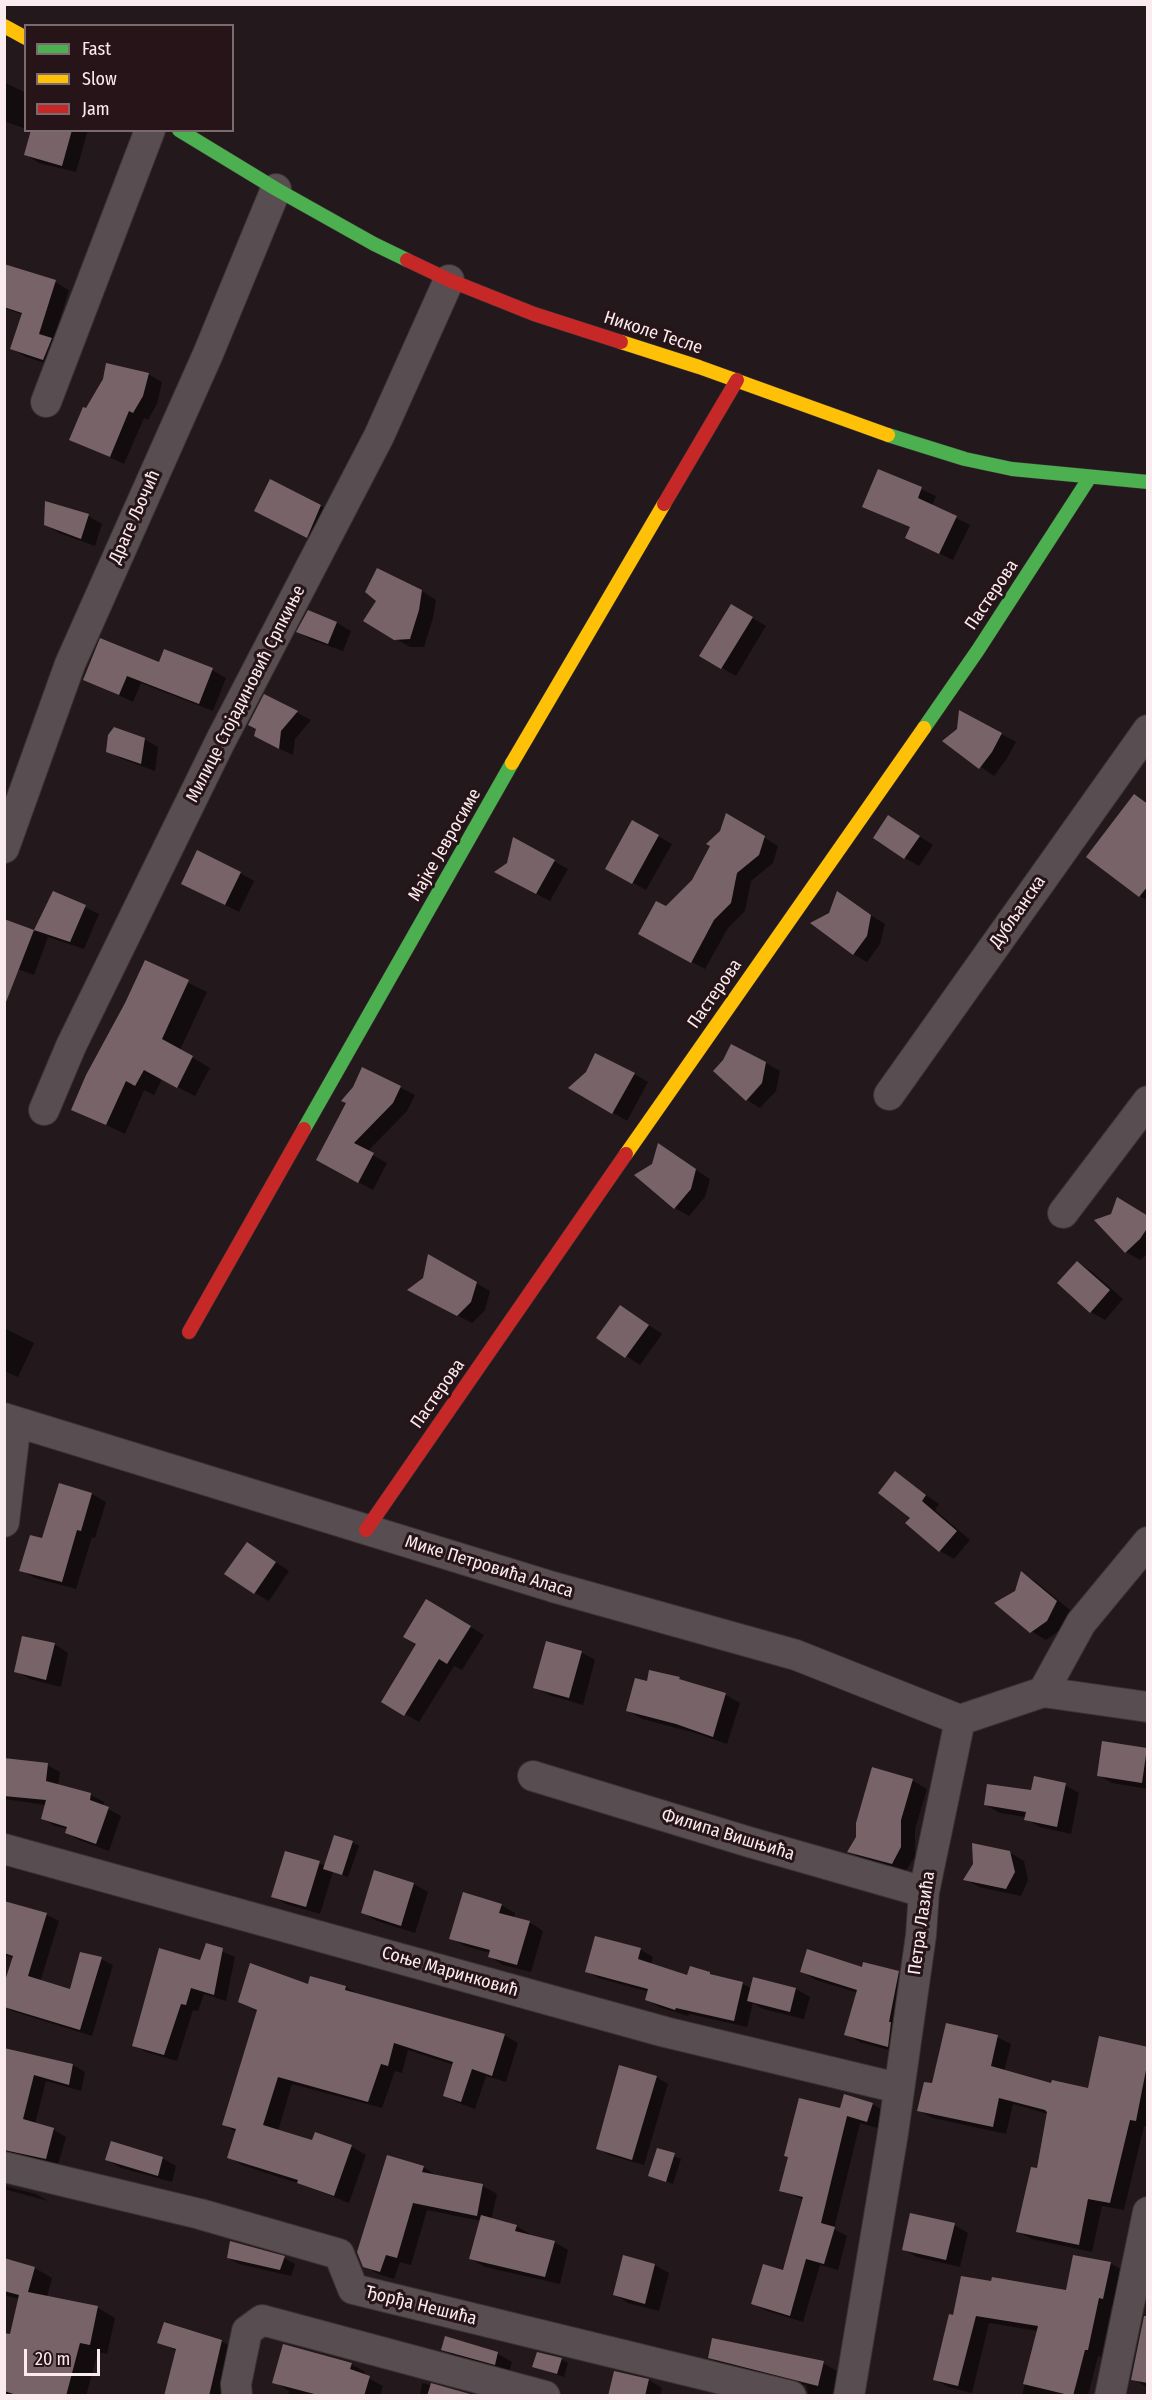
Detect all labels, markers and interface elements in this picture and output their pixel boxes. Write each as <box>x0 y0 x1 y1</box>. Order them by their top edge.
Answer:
legend <box>24 24 234 132</box>
text: Fast <box>82 38 111 60</box>
text: Slow <box>82 68 117 90</box>
text: Jam <box>82 98 110 120</box>
street label: Николе Тесле <box>601 307 705 359</box>
street label: Драге Љочић <box>105 467 165 567</box>
street label: Пастерова <box>961 556 1023 634</box>
street label: Милице Стојадиновић Српкиње <box>182 582 310 806</box>
street label: Мајке Јевросиме <box>404 785 486 905</box>
street label: Дубљанска <box>985 872 1051 952</box>
street label: Пастерова <box>683 955 747 1033</box>
street label: Пастерова <box>406 1355 470 1433</box>
street label: Мике Петровића Аласа <box>402 1531 576 1603</box>
street label: Филипа Вишњића <box>659 1804 797 1866</box>
street label: Петра Лазића <box>904 1870 940 1976</box>
street label: Соње Маринковић <box>379 1942 521 2002</box>
street label: Ђорђа Нешића <box>363 2282 479 2330</box>
scale bar <box>27 2337 104 2375</box>
text: 20 m <box>35 2348 70 2370</box>

